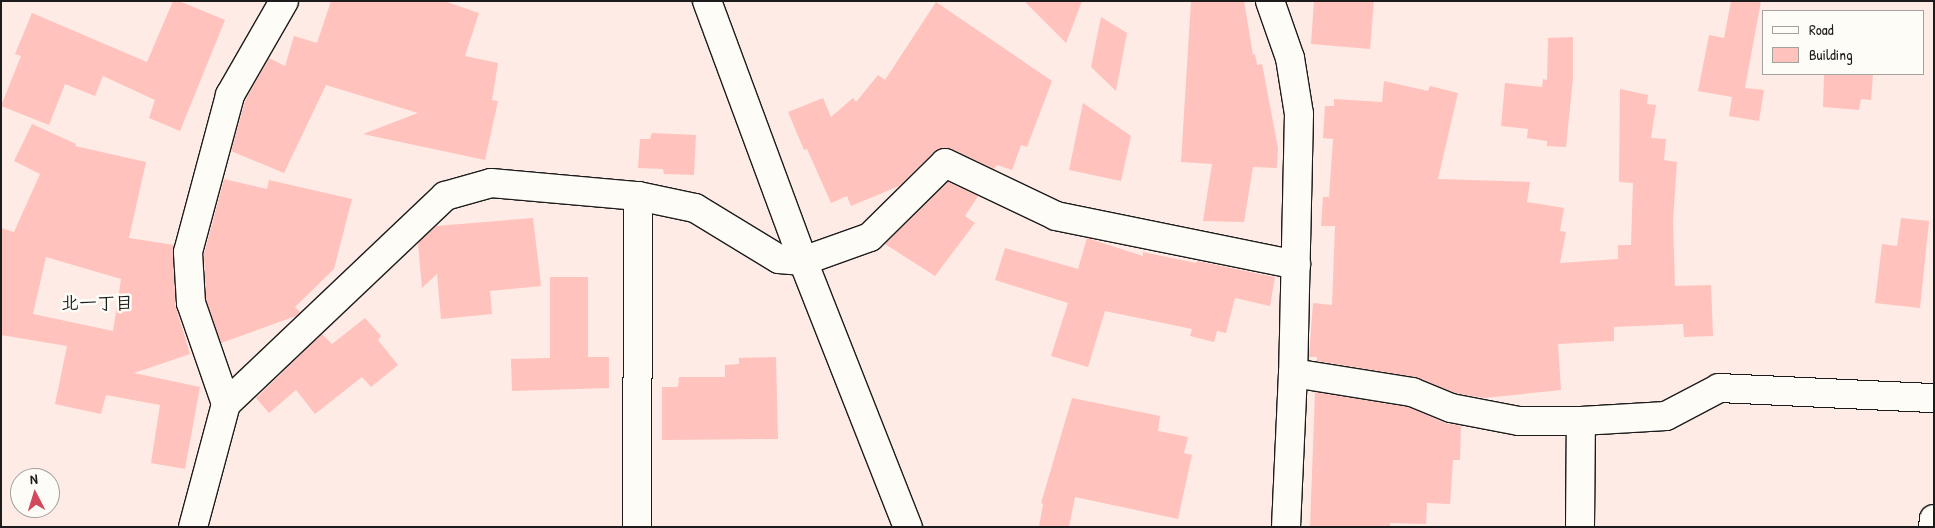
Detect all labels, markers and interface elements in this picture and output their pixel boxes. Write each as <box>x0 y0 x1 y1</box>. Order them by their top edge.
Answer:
legend <box>1762 10 1925 75</box>
text: Road <box>1809 19 1834 40</box>
text: Building <box>1809 44 1853 65</box>
district label: 北一丁目 <box>61 292 133 314</box>
north arrow <box>10 468 60 518</box>
text: N <box>29 469 38 488</box>

